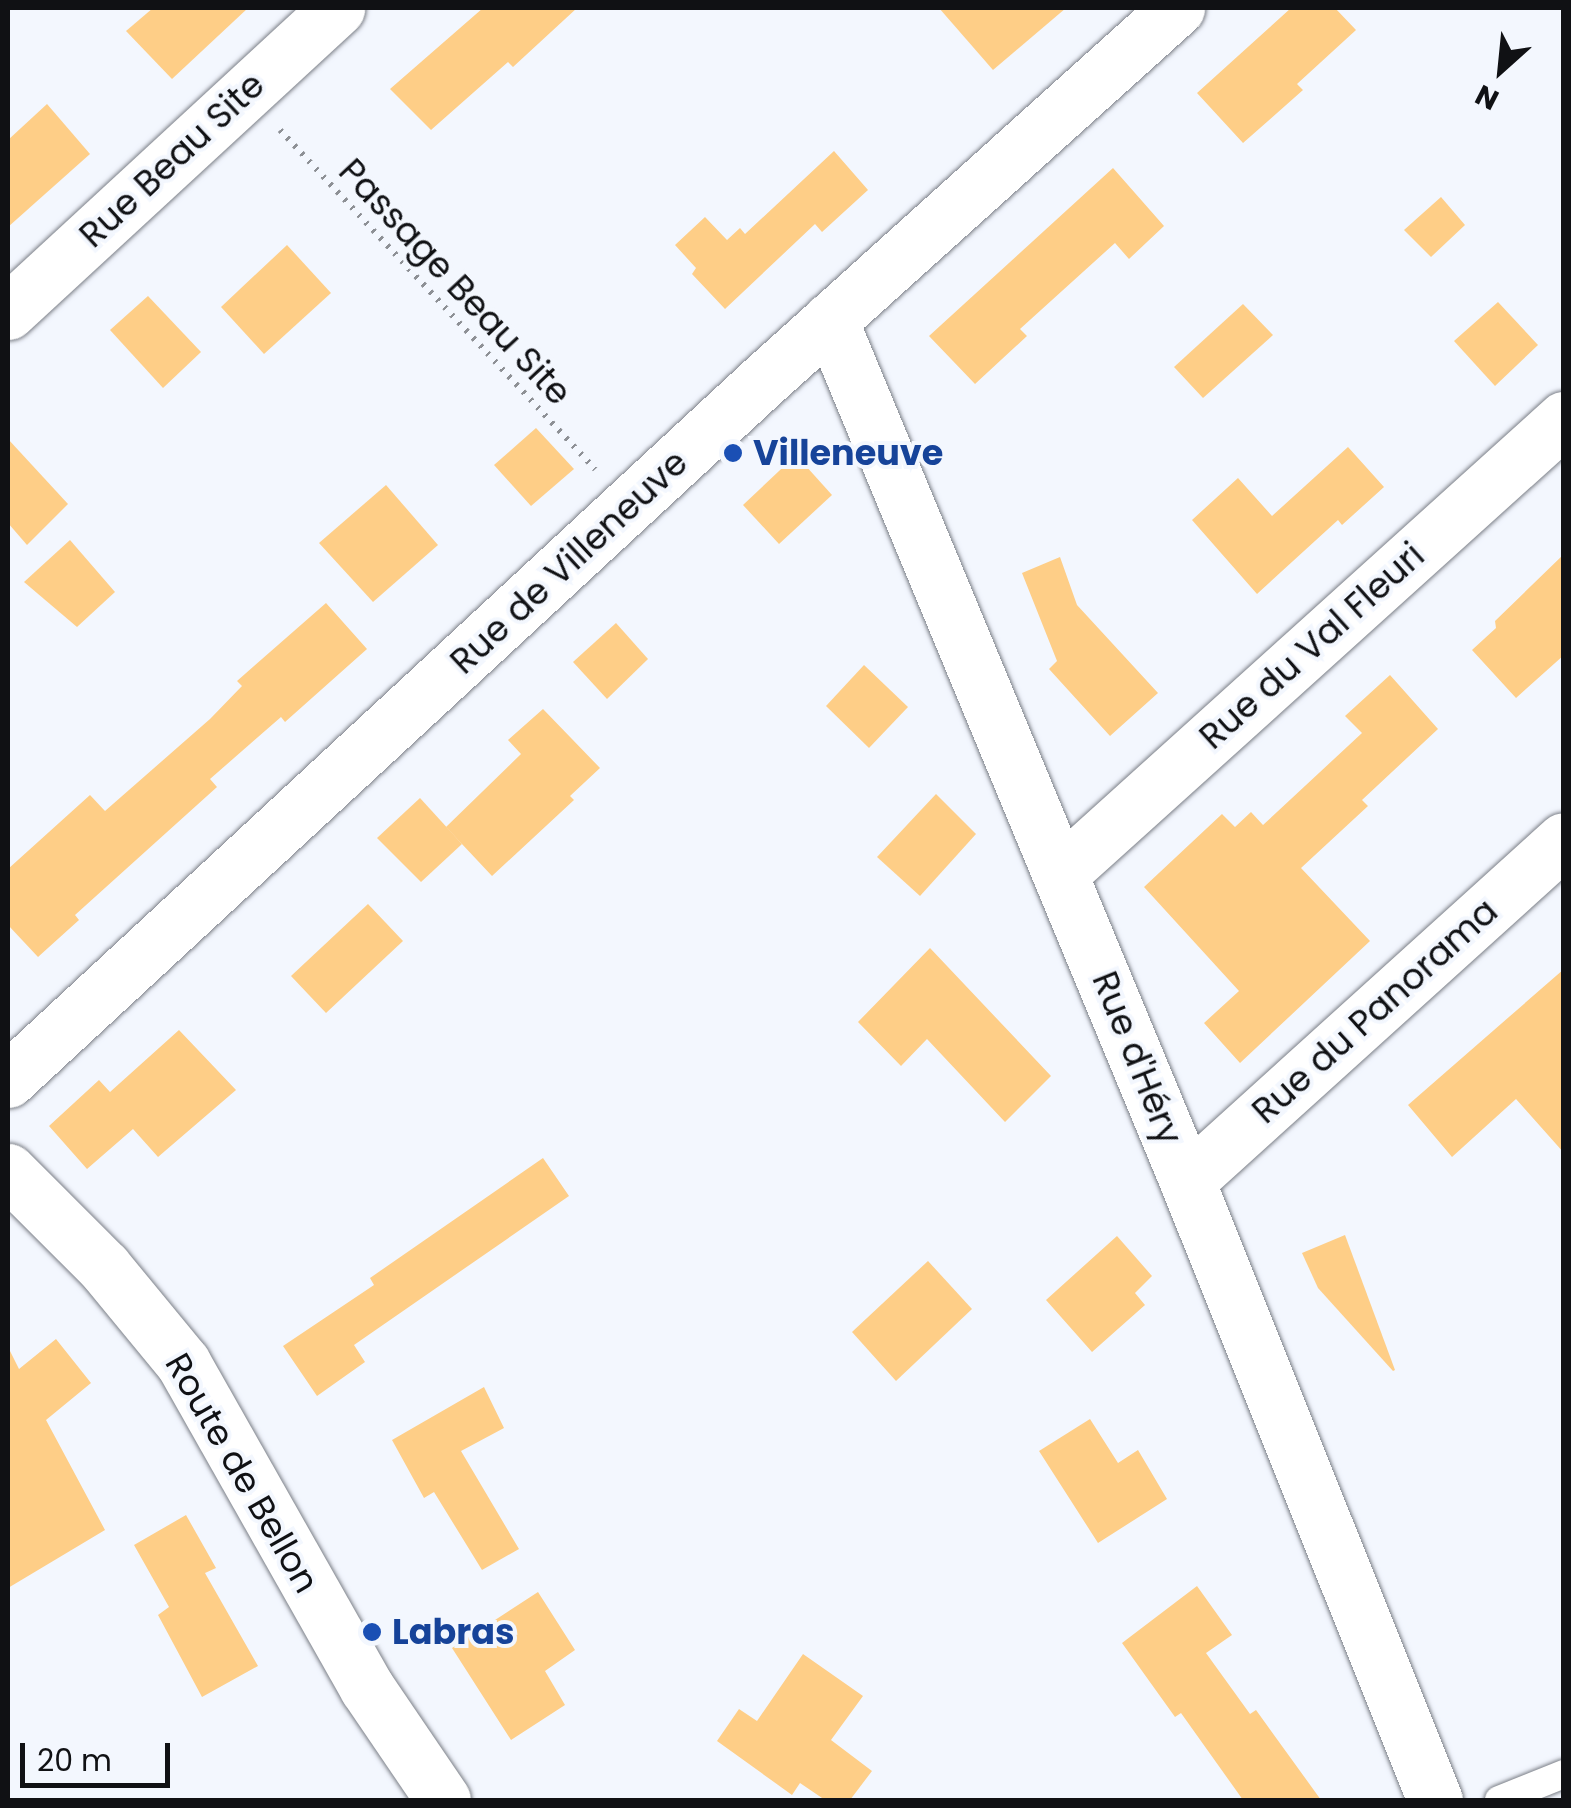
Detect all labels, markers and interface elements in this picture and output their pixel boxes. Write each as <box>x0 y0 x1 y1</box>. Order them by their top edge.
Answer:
north arrow <box>1451 20 1551 120</box>
street label: Rue Beau Site <box>71 64 273 256</box>
text: N <box>1469 75 1505 119</box>
street label: Passage Beau Site <box>330 150 580 414</box>
place label: Villeneuve <box>753 432 943 474</box>
street label: Rue de Villeneuve <box>442 441 696 683</box>
marker: Villeneuve <box>722 442 744 464</box>
street label: Rue du Val Fleuri <box>1191 534 1433 758</box>
street label: Rue du Panorama <box>1244 890 1506 1132</box>
street label: Rue d'Héry <box>1083 965 1191 1151</box>
street label: Route de Bellon <box>156 1346 328 1600</box>
place label: Labras <box>392 1611 514 1653</box>
marker: Labras <box>361 1621 383 1643</box>
scale bar <box>25 1723 175 1785</box>
text: 20 m <box>37 1739 112 1782</box>

